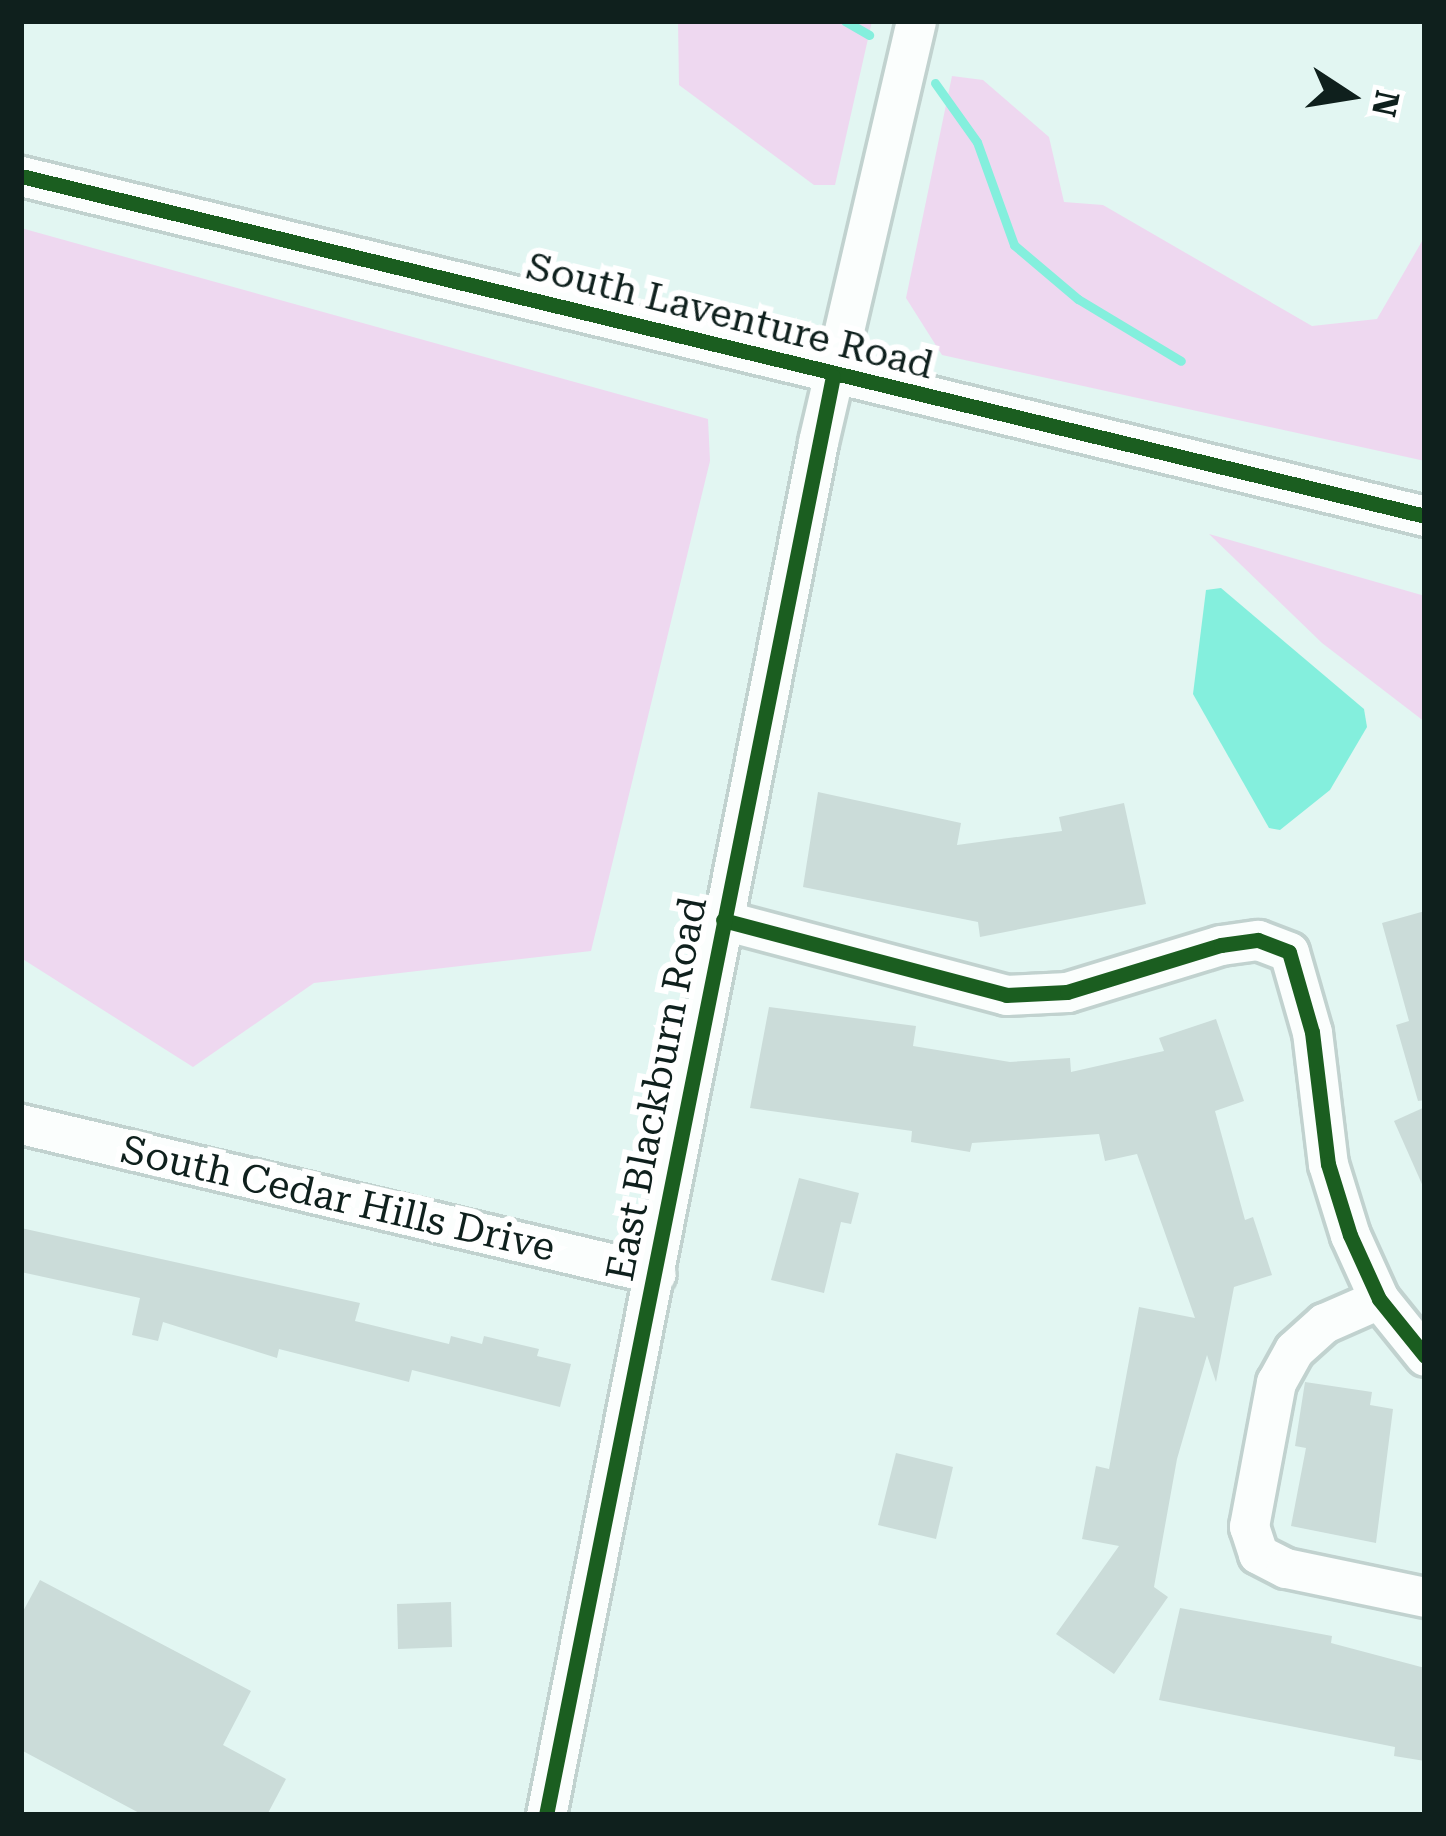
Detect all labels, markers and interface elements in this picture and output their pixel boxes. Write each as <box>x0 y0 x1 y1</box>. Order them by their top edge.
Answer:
north arrow <box>1290 36 1410 156</box>
text: N <box>1364 87 1407 120</box>
street label: South Laventure Road <box>522 243 938 389</box>
street label: East Blackburn Road <box>597 893 717 1285</box>
street label: South Cedar Hills Drive <box>117 1126 559 1272</box>

